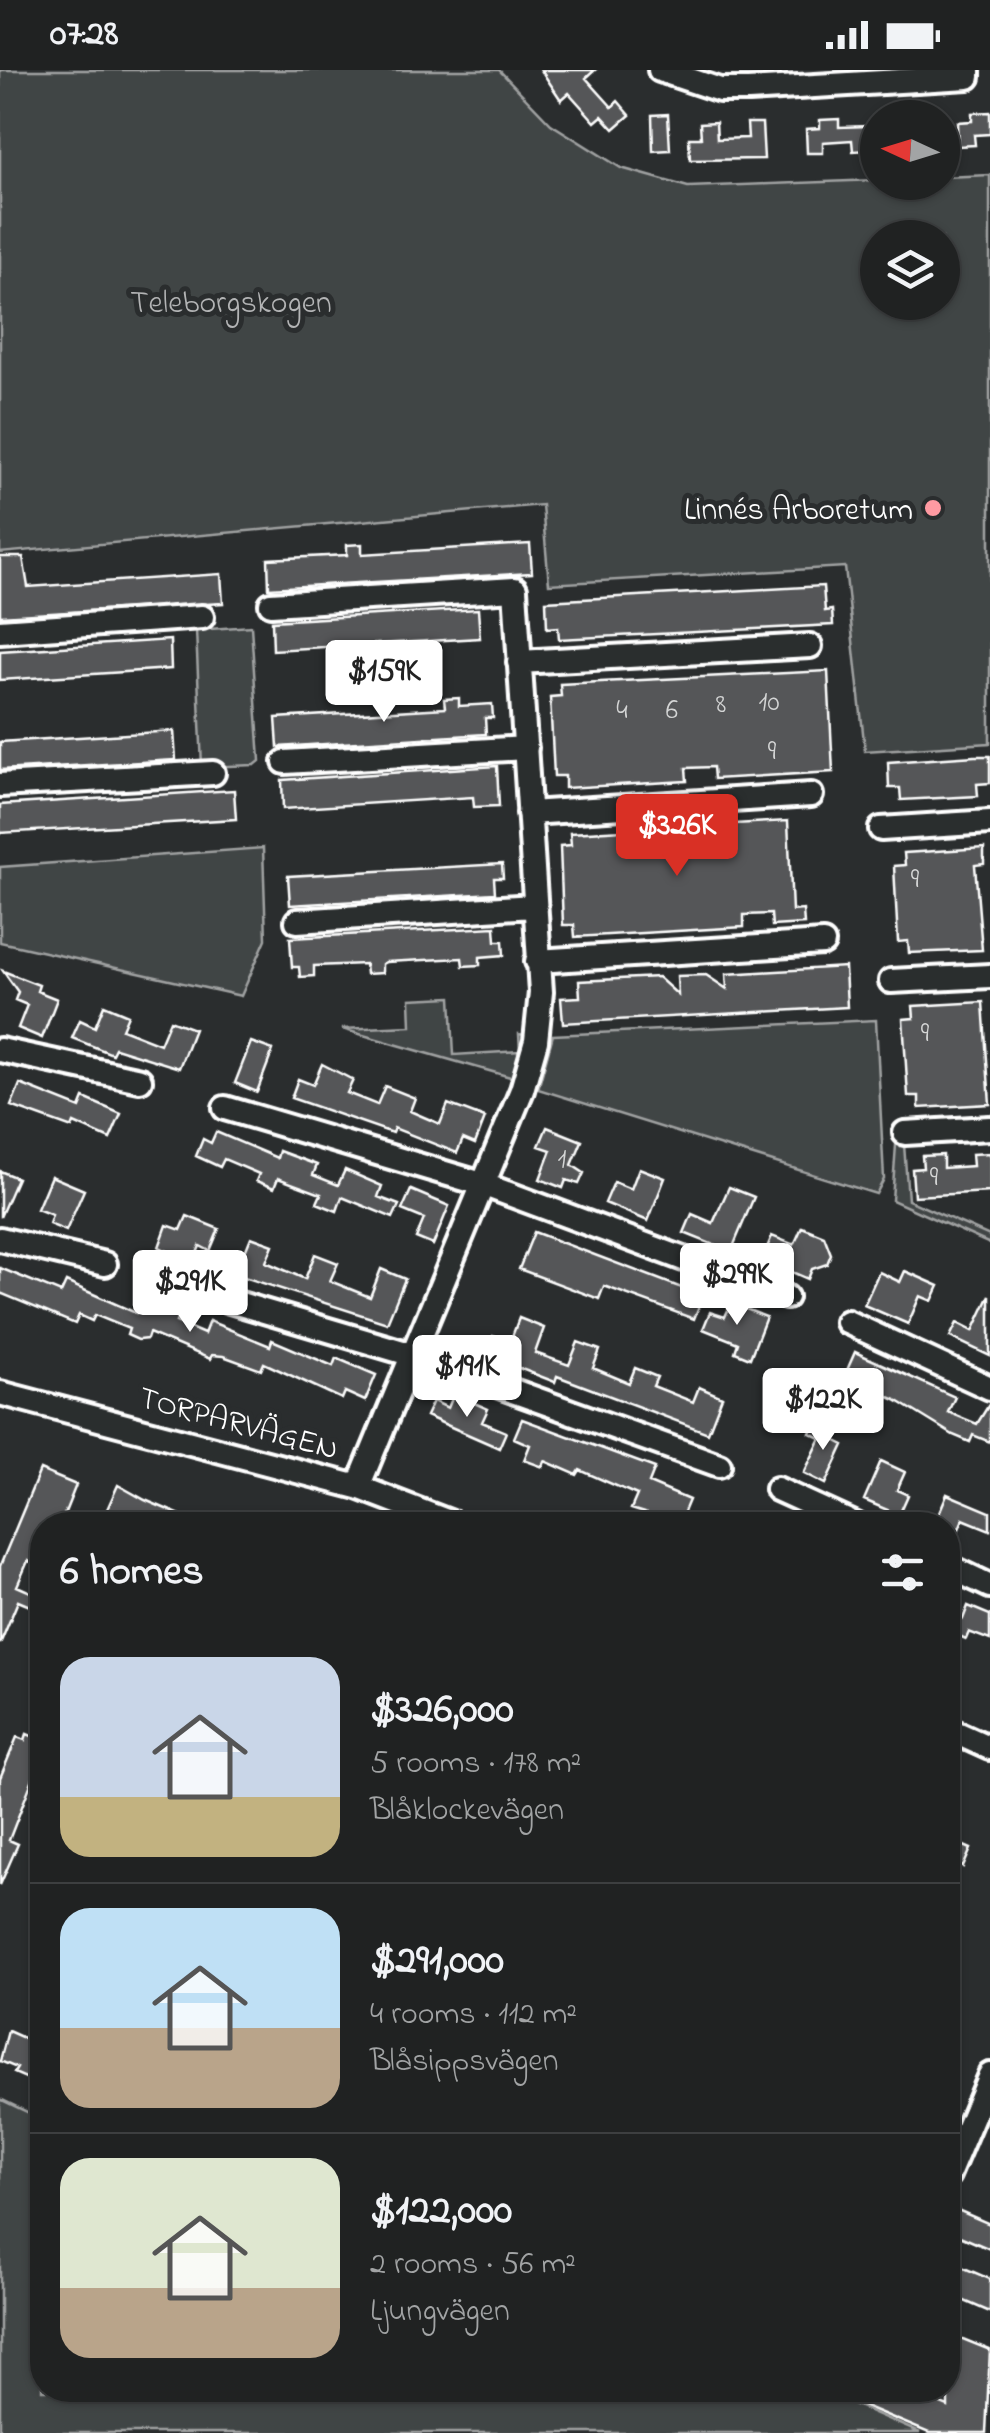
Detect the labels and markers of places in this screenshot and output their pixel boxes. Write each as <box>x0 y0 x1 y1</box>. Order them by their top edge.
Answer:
place label: Linnés Arboretum <box>684 488 913 535</box>
marker: Linnés Arboretum <box>922 497 944 519</box>
pin: $159K <box>314 640 454 725</box>
pin: $326K <box>607 794 747 879</box>
pin: $299K <box>667 1243 807 1328</box>
pin: $291K <box>120 1250 260 1335</box>
pin: $191K <box>397 1335 537 1420</box>
pin: $122K <box>753 1368 893 1453</box>

